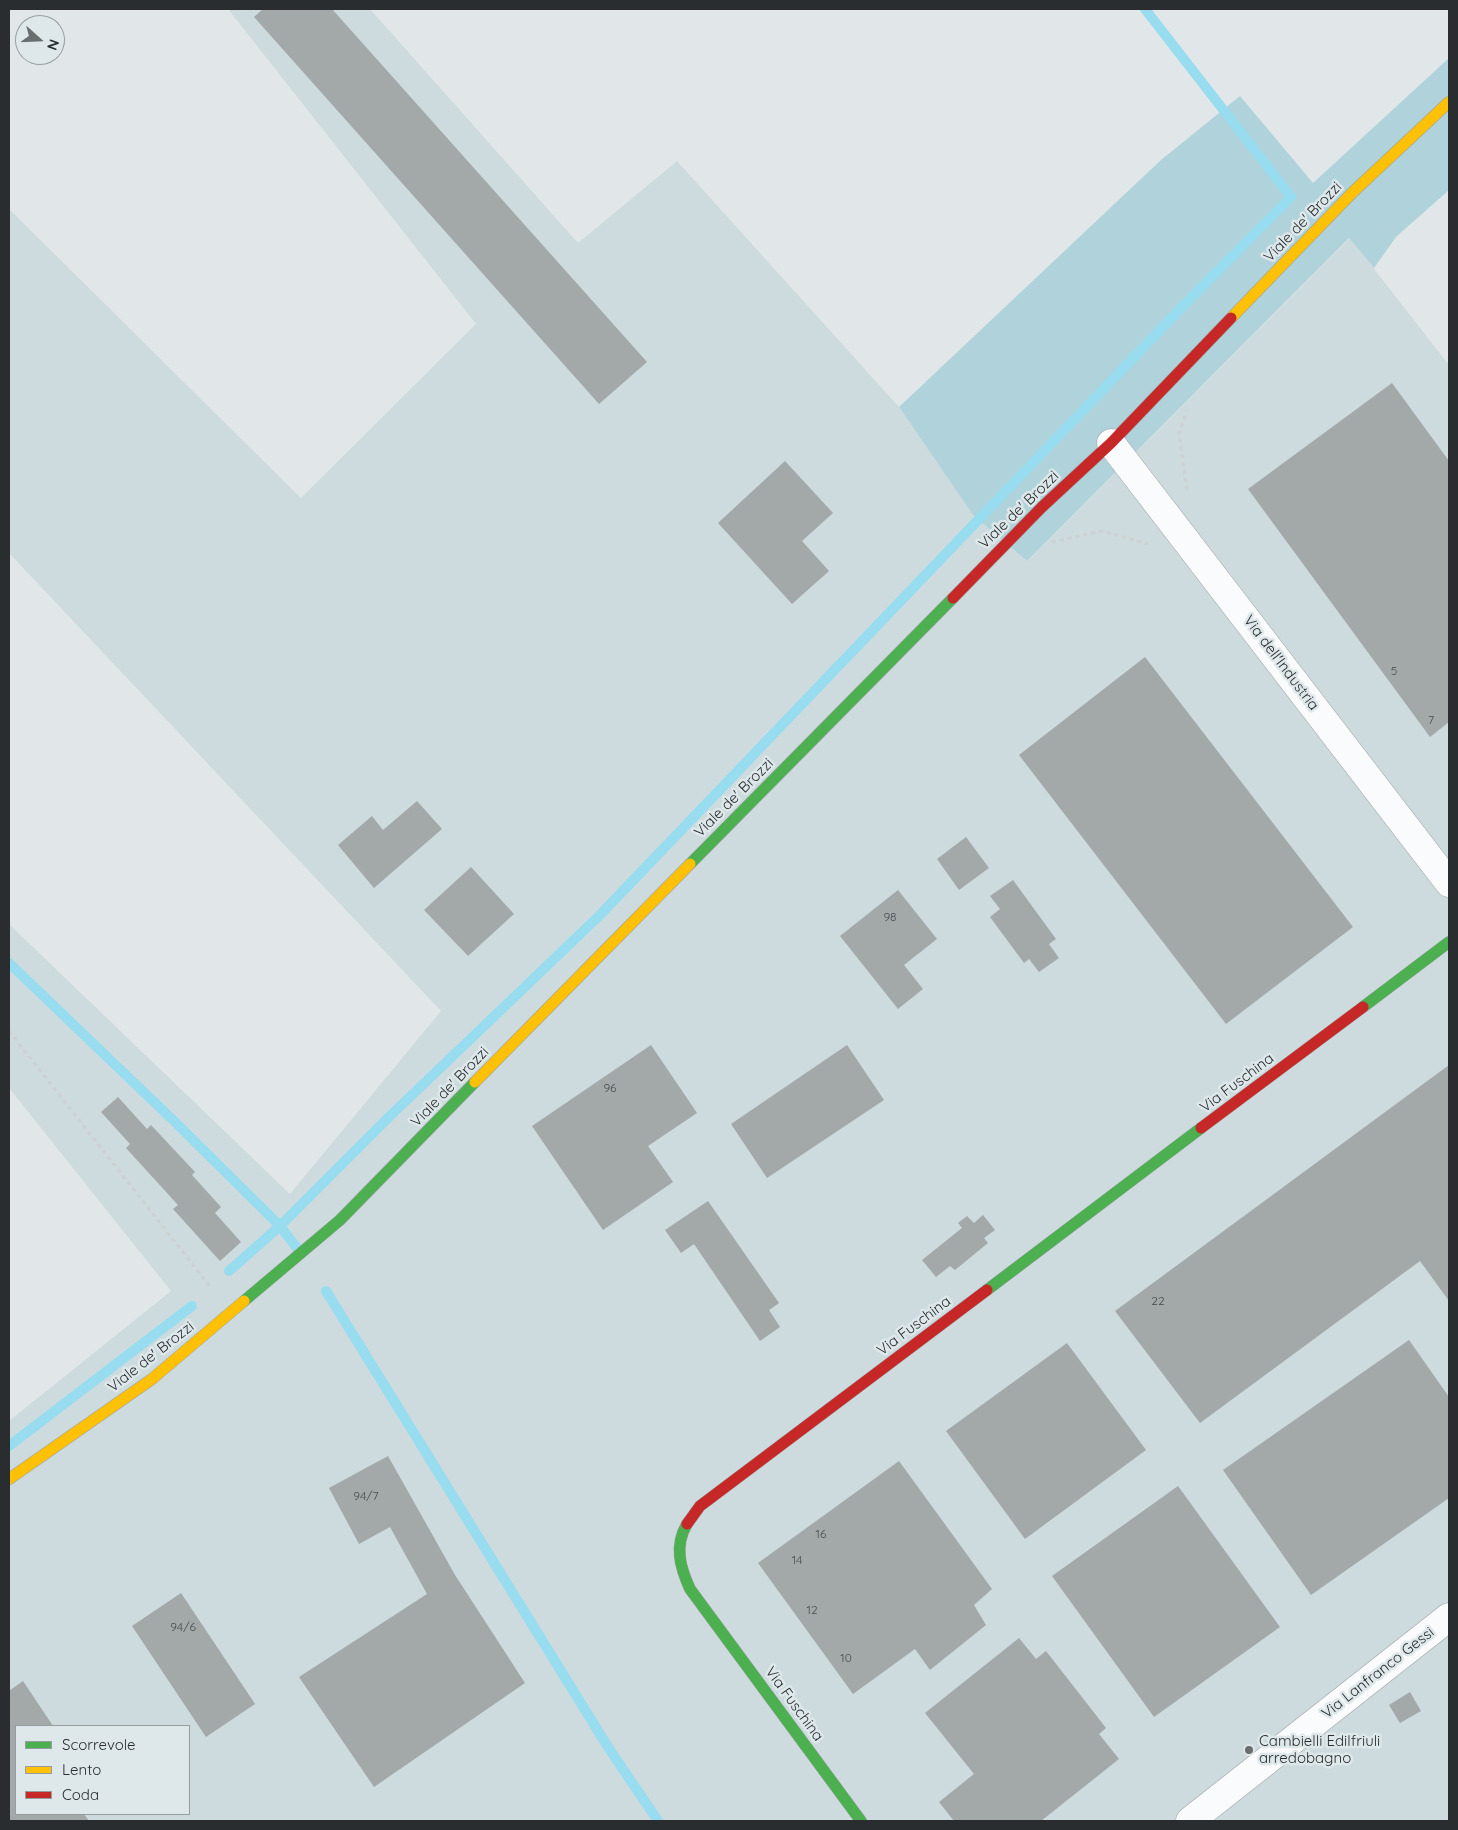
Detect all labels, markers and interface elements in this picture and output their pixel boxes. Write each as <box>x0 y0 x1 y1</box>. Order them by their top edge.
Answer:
north arrow <box>15 15 65 65</box>
text: N <box>43 37 63 53</box>
street label: Viale de' Brozzi <box>1260 178 1346 266</box>
street label: Viale de' Brozzi <box>975 467 1063 553</box>
street label: Via dell'Industria <box>1239 612 1323 714</box>
house number: 5 <box>1391 664 1397 678</box>
house number: 7 <box>1428 713 1434 727</box>
street label: Viale de' Brozzi <box>691 755 777 841</box>
house number: 98 <box>883 910 897 924</box>
street label: Viale de' Brozzi <box>407 1043 493 1131</box>
street label: Via Fuschina <box>1197 1049 1277 1117</box>
house number: 96 <box>603 1081 617 1095</box>
street label: Via Fuschina <box>874 1292 954 1360</box>
house number: 22 <box>1151 1294 1165 1308</box>
street label: Viale de' Brozzi <box>104 1318 198 1396</box>
house number: 94/7 <box>353 1489 379 1503</box>
house number: 16 <box>816 1527 826 1541</box>
house number: 14 <box>792 1553 802 1567</box>
house number: 12 <box>806 1603 818 1617</box>
house number: 94/6 <box>170 1620 196 1634</box>
street label: Via Lanfranco Gessi <box>1318 1623 1438 1723</box>
house number: 10 <box>840 1651 852 1665</box>
street label: Via Fuschina <box>761 1663 827 1745</box>
legend <box>15 1725 190 1815</box>
place label: Cambielli Edilfriuli arredobagno <box>1259 1732 1380 1767</box>
text: Scorrevole <box>62 1735 136 1754</box>
marker: Cambielli Edilfriuli arredobagno <box>1243 1744 1255 1756</box>
text: Lento <box>62 1760 101 1779</box>
text: Coda <box>62 1785 99 1804</box>

